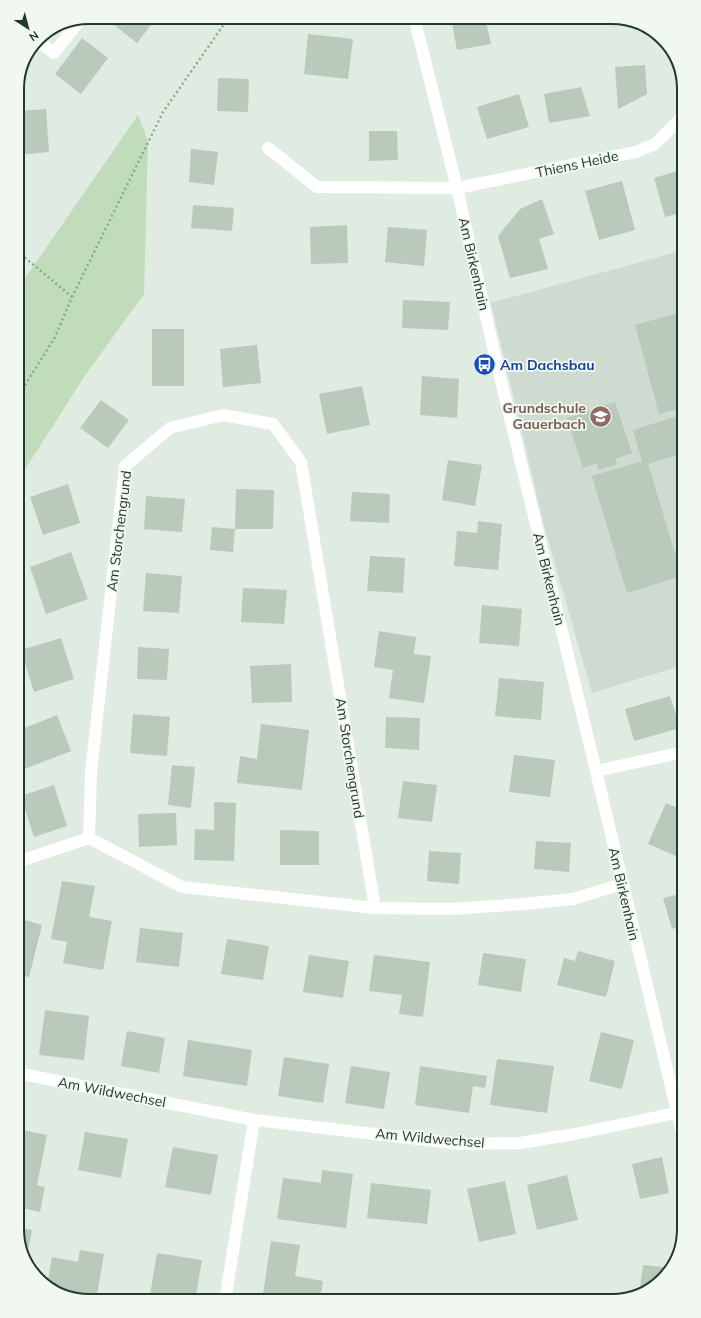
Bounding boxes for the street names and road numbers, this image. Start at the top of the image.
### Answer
street label: Thiens Heide [534,146,620,182]
street label: Am Birkenhain [455,216,493,312]
street label: Am Storchengrund [103,469,135,593]
street label: Am Birkenhain [529,531,569,627]
street label: Am Storchengrund [332,696,368,820]
street label: Am Birkenhain [605,846,643,942]
street label: Am Wildwechsel [57,1073,167,1111]
street label: Am Wildwechsel [375,1124,485,1152]

